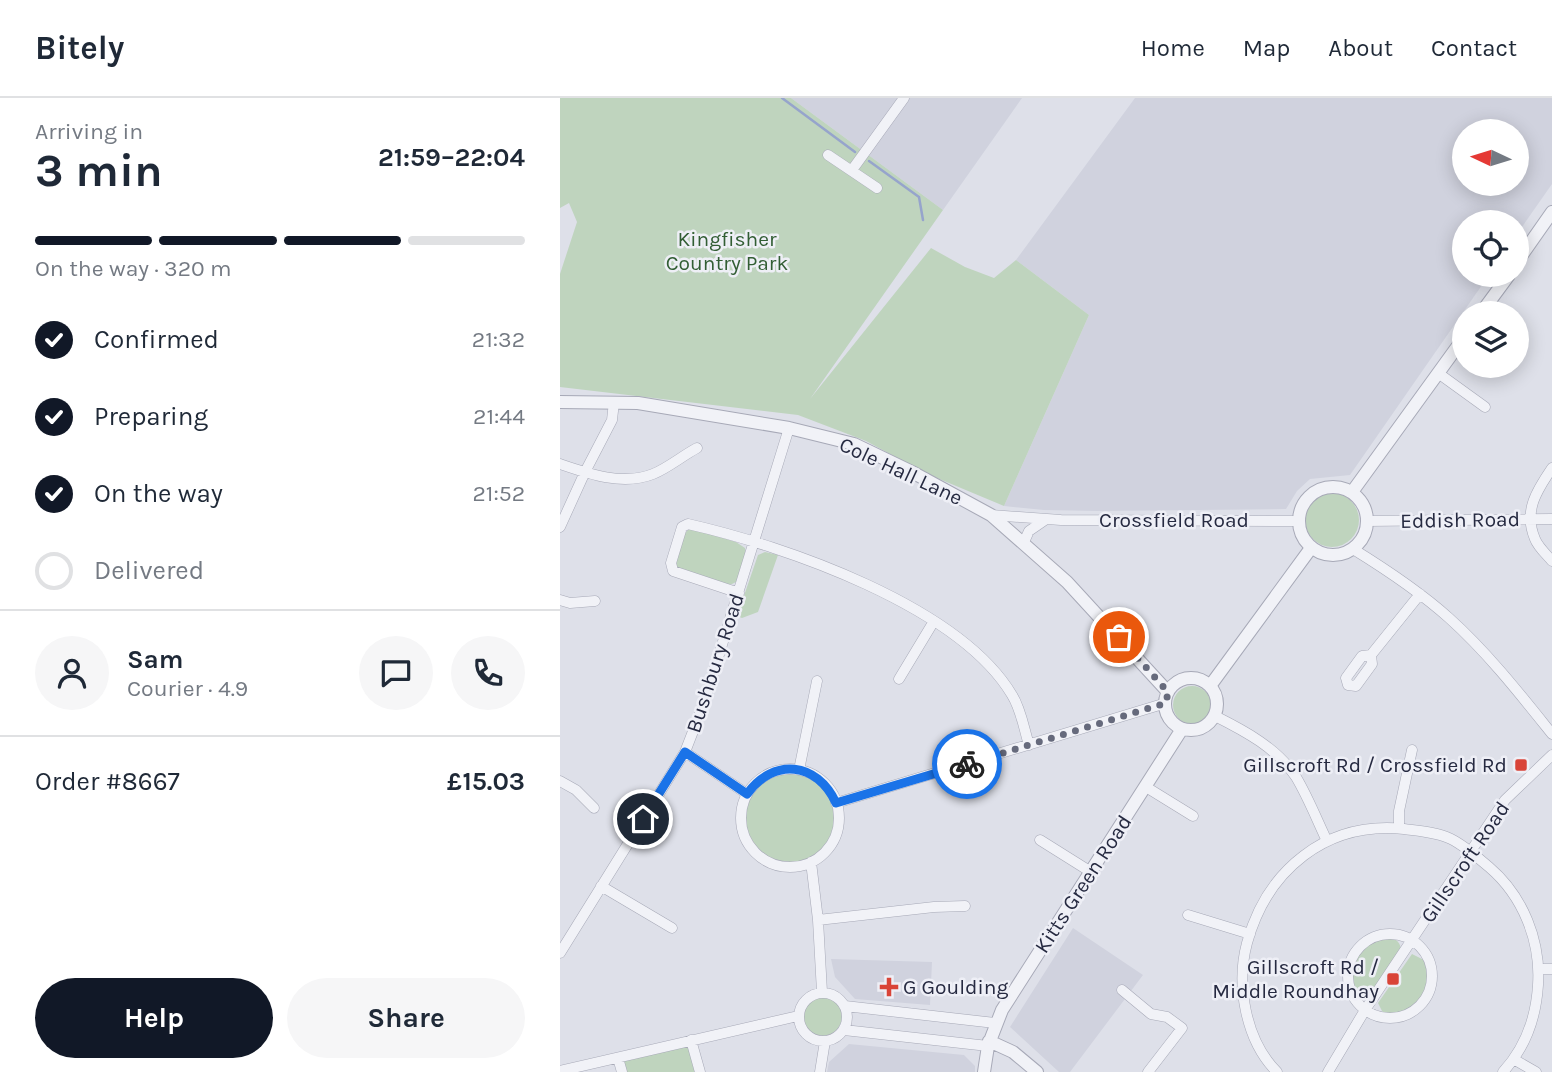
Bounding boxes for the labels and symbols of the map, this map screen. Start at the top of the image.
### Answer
north arrow [1452,119,1530,196]
park label: Kingfisher Country Park [666,227,788,275]
street label: Cole Hall Lane [836,432,966,510]
street label: Eddish Road [1400,507,1520,533]
street label: Crossfield Road [1099,508,1249,532]
street label: Bushbury Road [681,590,749,736]
pin [1089,607,1149,667]
courier [932,729,1002,799]
place label: Gillscroft Rd / Crossfield Rd [1243,753,1507,777]
marker: Gillscroft Rd / Crossfield Rd [1513,757,1529,773]
pin [613,789,673,849]
street label: Gillscroft Road [1416,797,1514,927]
street label: Kitts Green Road [1029,811,1137,957]
place label: Gillscroft Rd / Middle Roundhay [1212,955,1379,1003]
marker: Gillscroft Rd / Middle Roundhay [1385,971,1401,987]
place label: G Goulding [903,975,1008,999]
marker: G Goulding [881,979,897,995]

